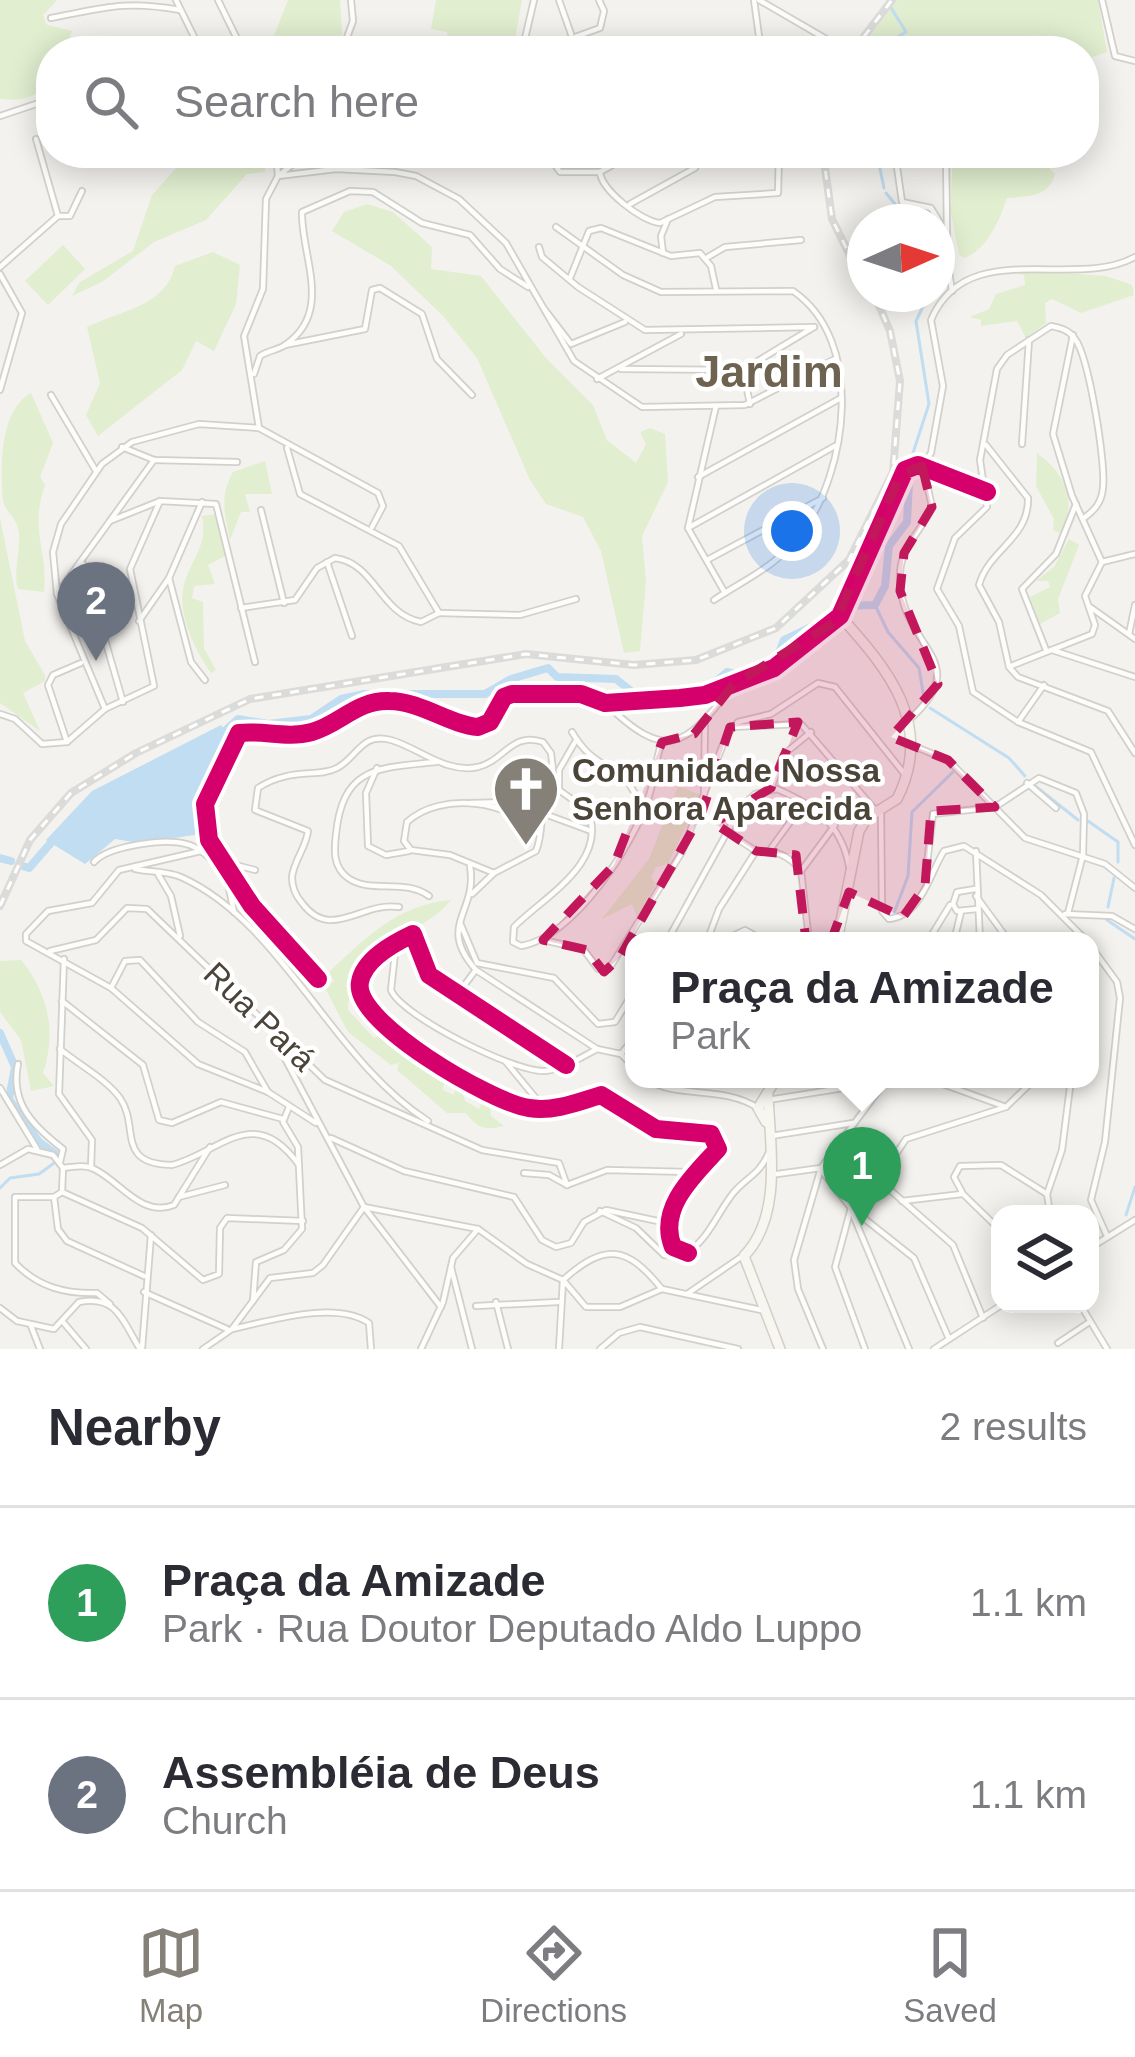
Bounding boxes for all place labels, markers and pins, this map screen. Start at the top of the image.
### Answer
pin: 2 [57,562,135,661]
place label: Comunidade Nossa Senhora Aparecida [572,752,881,827]
church icon: Comunidade Nossa Senhora Aparecida [491,754,561,848]
pin: 1 [823,1127,901,1226]

